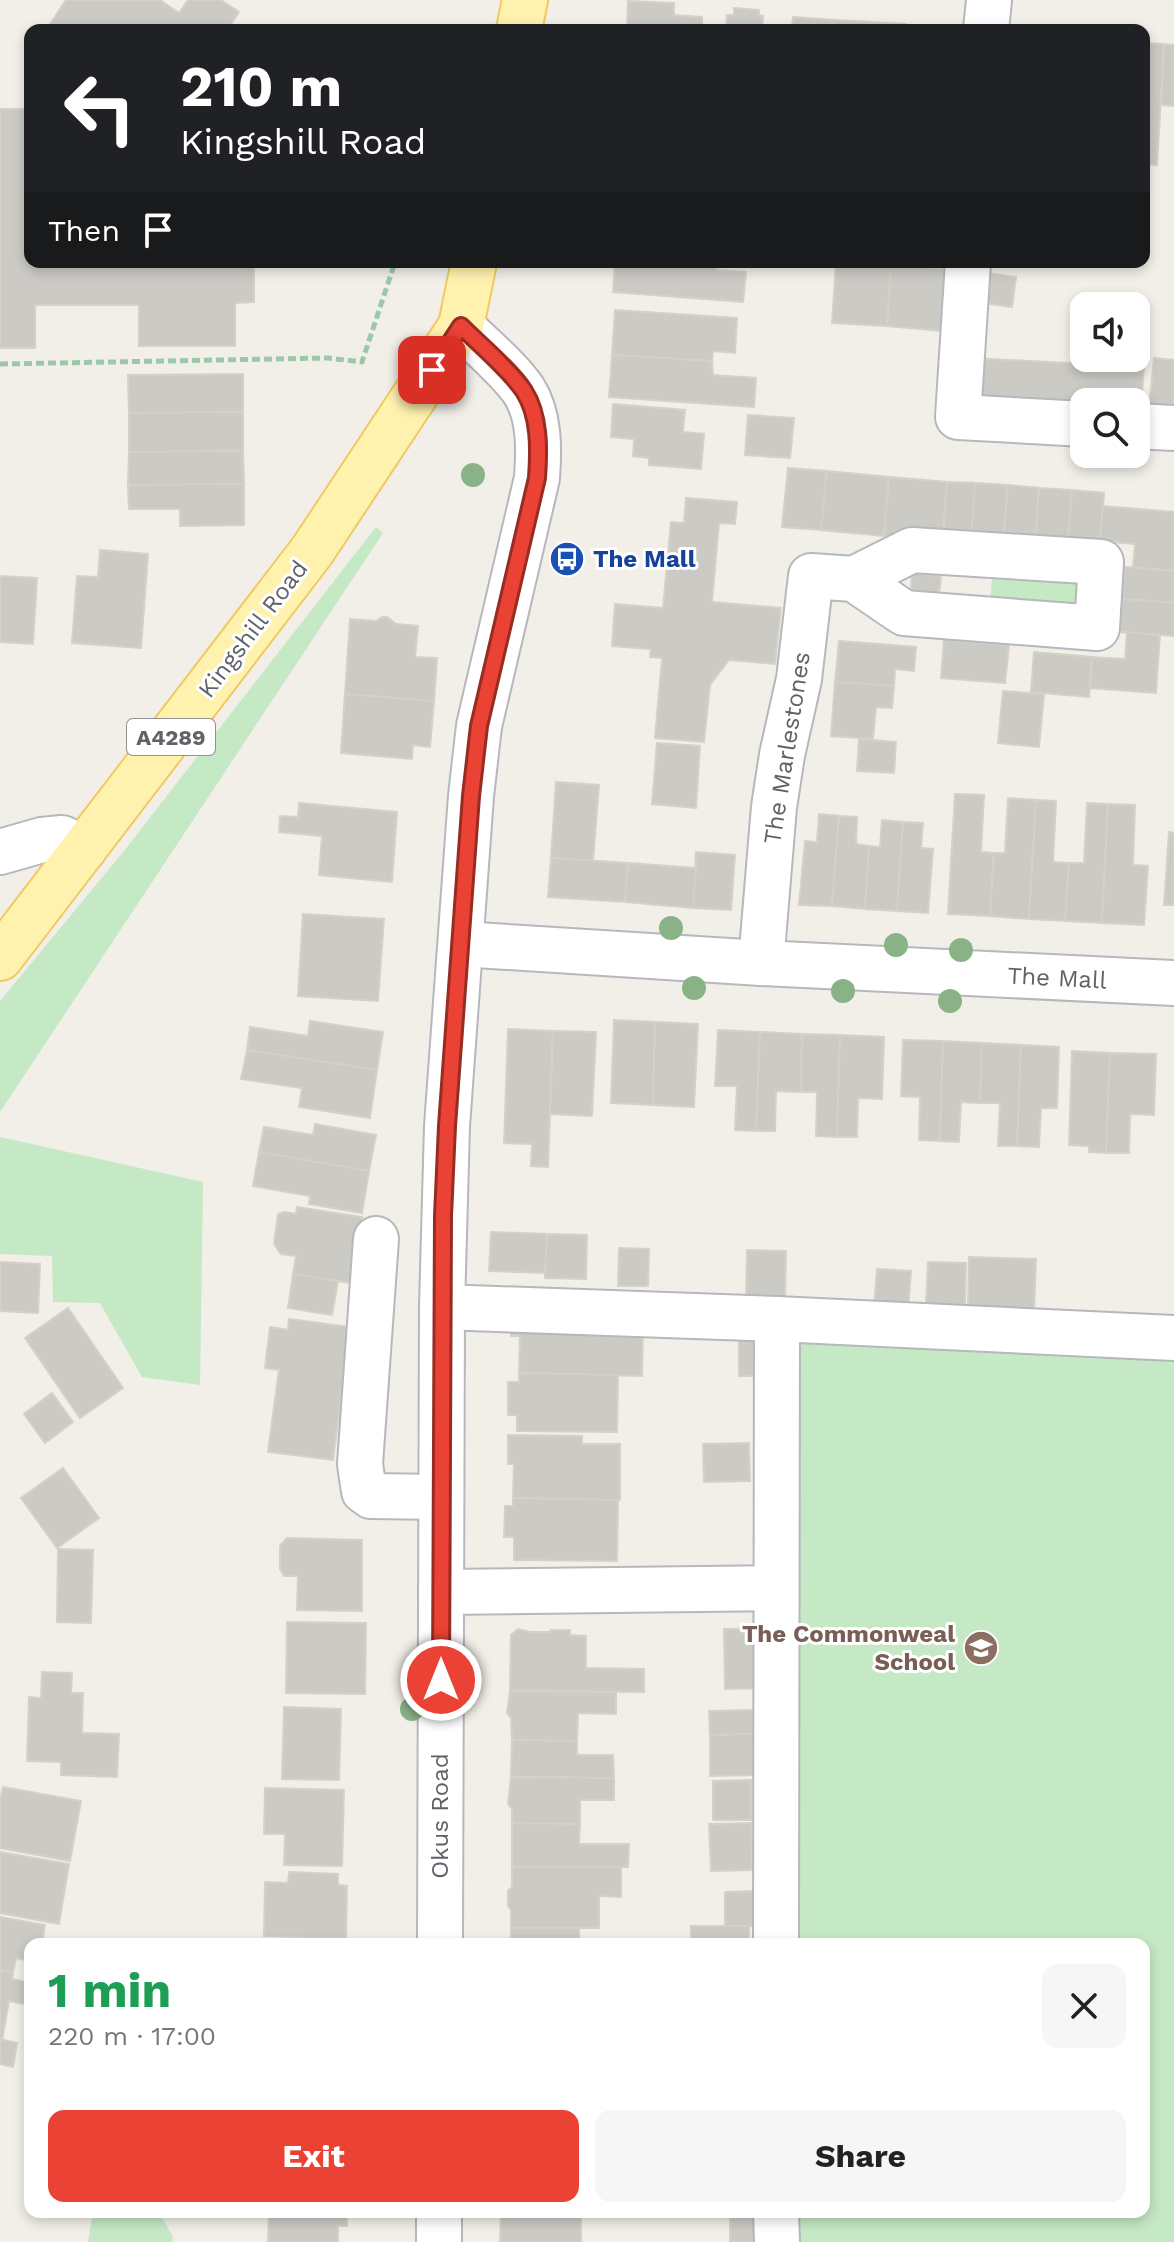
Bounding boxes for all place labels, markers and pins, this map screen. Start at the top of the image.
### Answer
pin [398,336,466,404]
bus stop icon: The Mall [548,540,586,578]
place label: The Mall [593,545,696,573]
place label: The Commonweal School [742,1620,955,1676]
school or university icon: The Commonweal School [962,1629,1000,1667]

